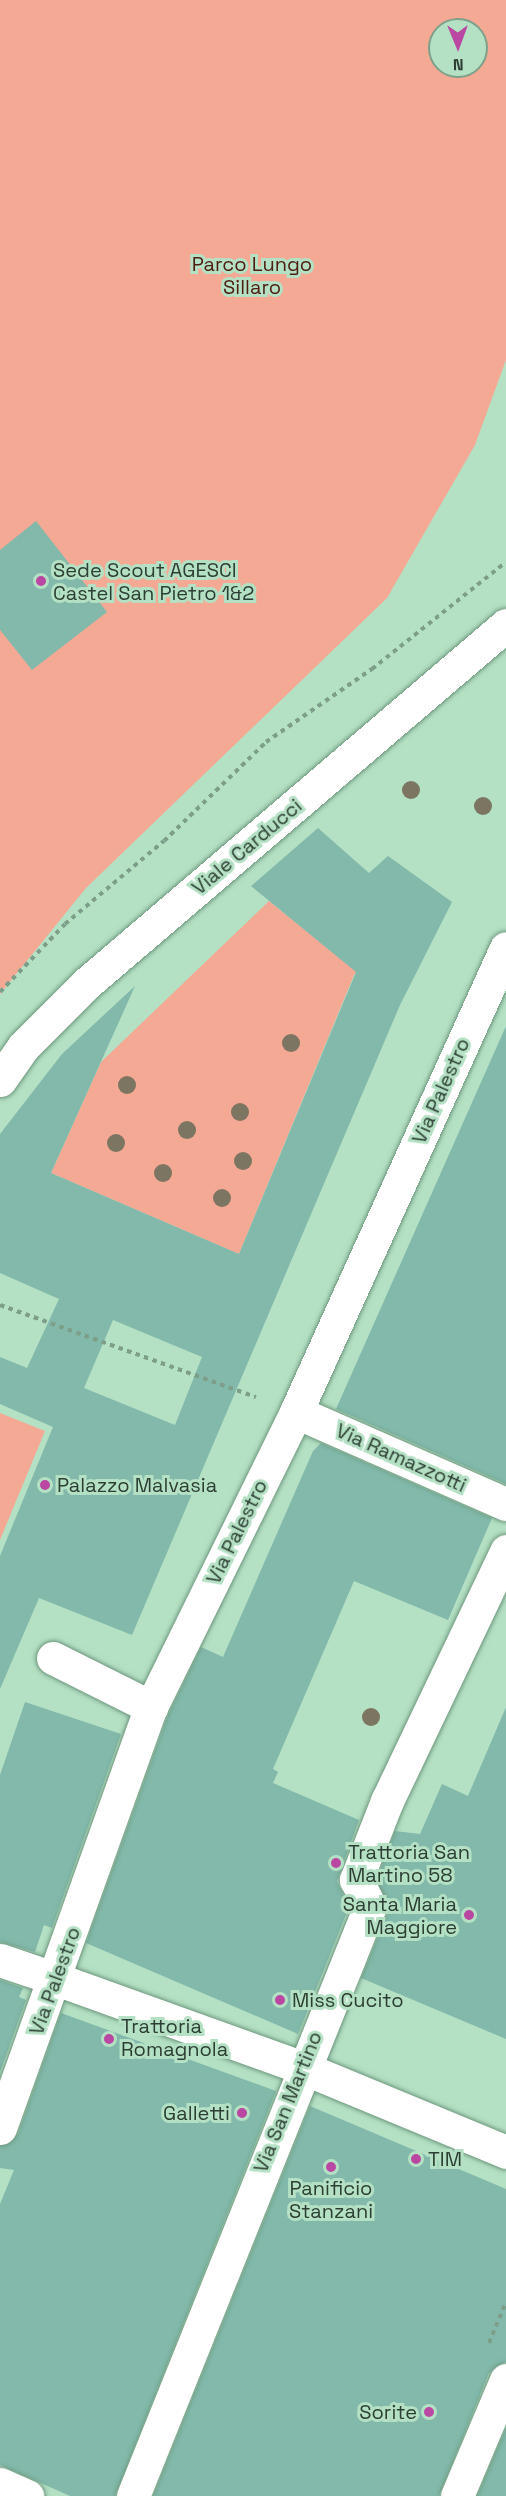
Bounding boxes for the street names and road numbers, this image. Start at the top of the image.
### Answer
street label: Viale Carducci [187,794,307,900]
street label: Via Palestro [407,1035,475,1147]
street label: Via Ramazzotti [332,1419,470,1497]
street label: Via Palestro [201,1476,273,1588]
street label: Via Palestro [24,1924,86,2038]
street label: Via San Martino [249,2028,327,2176]

